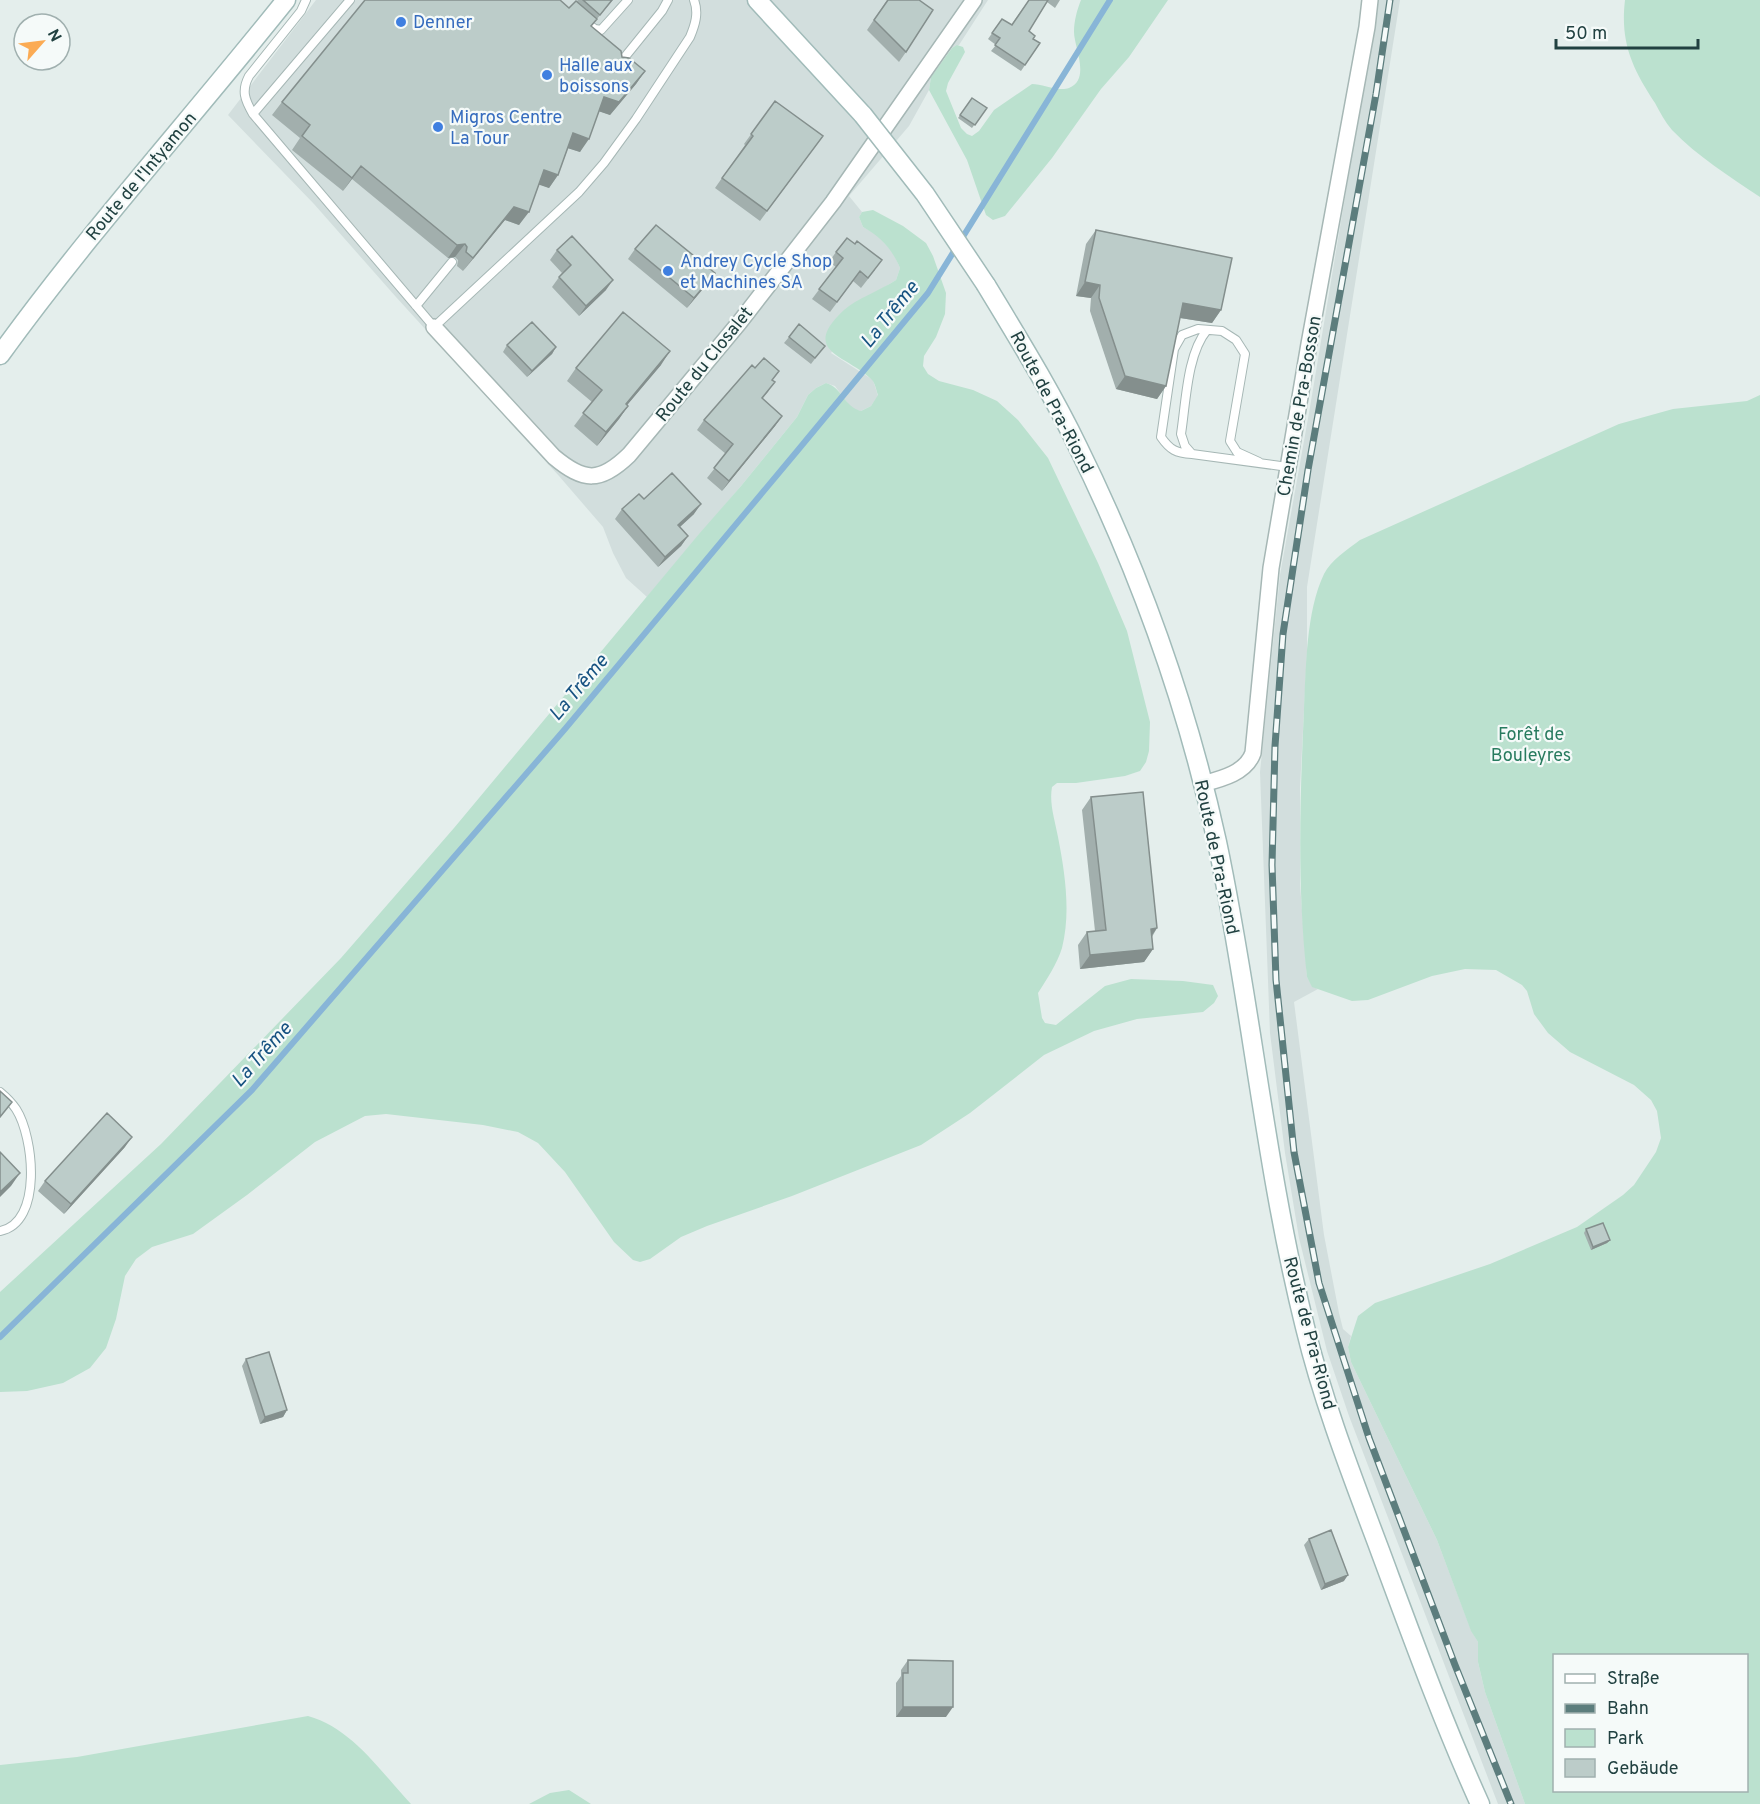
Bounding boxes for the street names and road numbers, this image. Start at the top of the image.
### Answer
street label: Route de l'Intyamon [82,108,203,246]
street label: Route du Closalet [652,303,759,427]
street label: Chemin de Pra-Bosson [1273,314,1328,498]
street label: Route de Pra-Riond [1003,328,1098,478]
street label: Route de Pra-Riond [1188,778,1243,937]
street label: Route de Pra-Riond [1277,1254,1340,1413]

